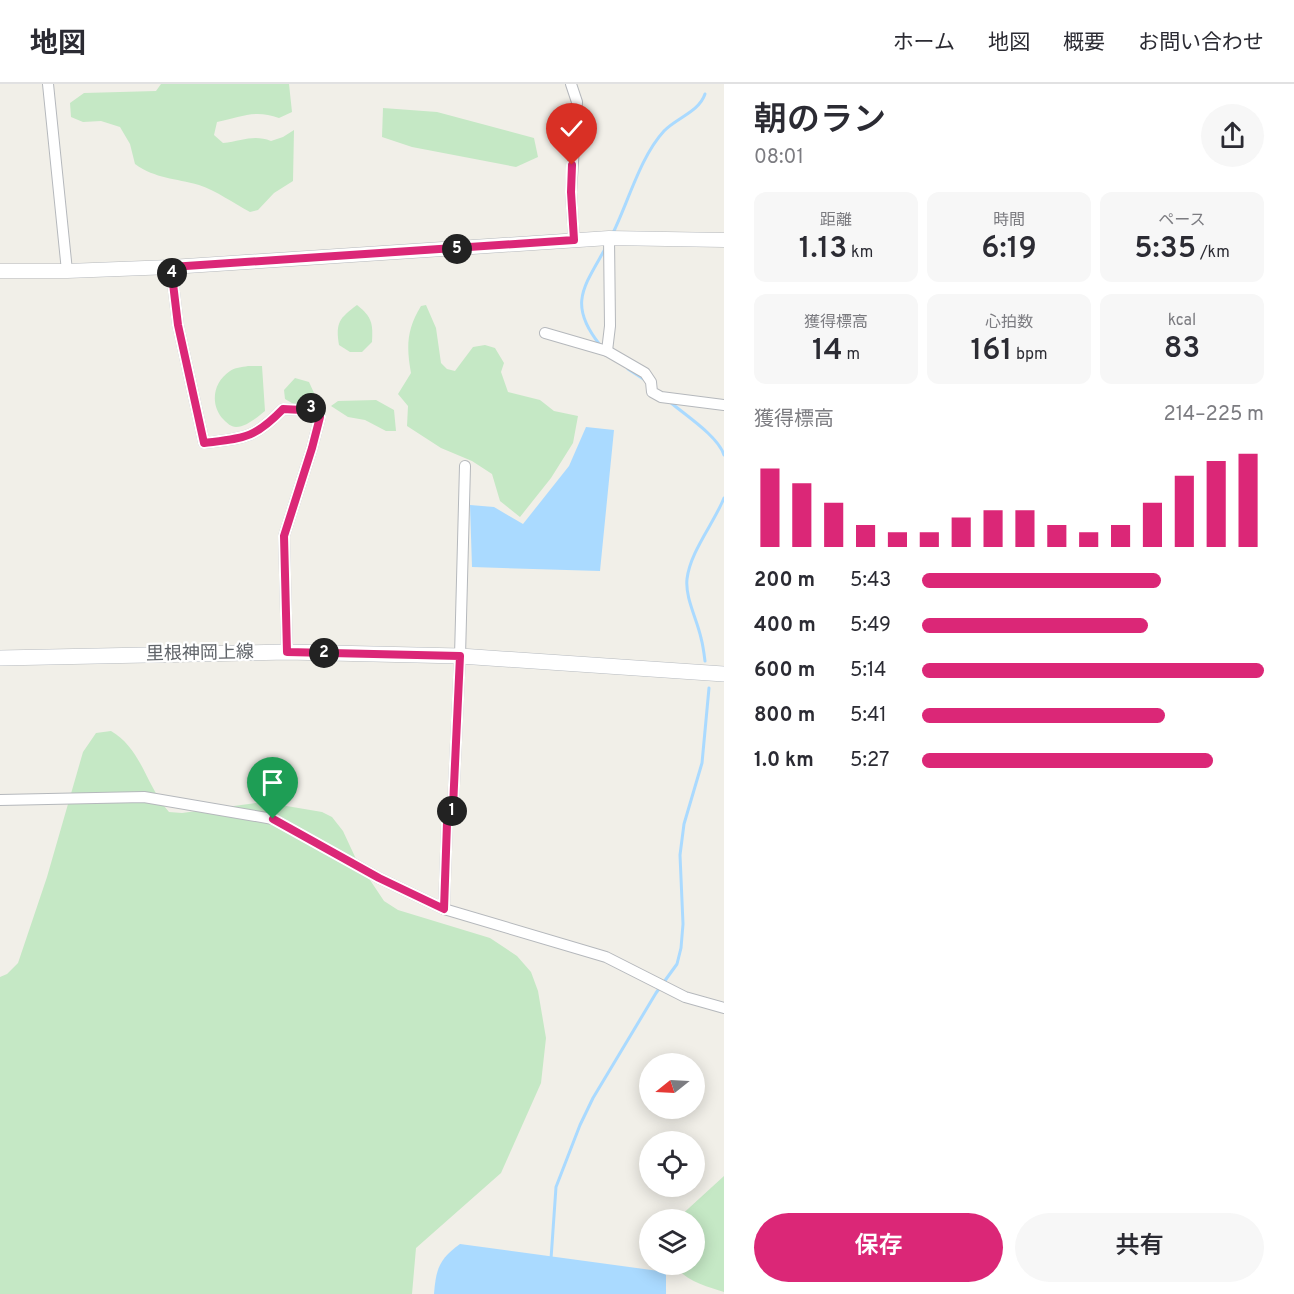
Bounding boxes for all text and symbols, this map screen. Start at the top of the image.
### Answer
text: 地図 [30,27,86,63]
text: ホーム [893,30,955,57]
text: 地図 [988,30,1030,57]
text: 概要 [1063,30,1105,57]
text: お問い合わせ [1138,30,1264,57]
text: 朝のラン [754,101,886,143]
pin [546,103,597,165]
button: share [1201,104,1264,167]
icon: check [555,112,588,145]
text: 08:01 [754,145,804,171]
text: 距離 [820,211,852,231]
text: 時間 [993,211,1025,231]
text: ペース [1158,211,1206,231]
text: 1.13 [799,231,847,268]
text: 6:19 [981,231,1037,268]
text: 5:35 [1134,231,1196,268]
pin: 5 [442,234,472,264]
text: 5 [452,239,462,259]
text: km [847,243,873,263]
text: /km [1196,243,1230,263]
pin: 4 [157,258,187,288]
text: 4 [167,263,177,283]
text: kcal [1168,311,1196,331]
text: 獲得標高 [804,313,868,333]
text: 心拍数 [985,313,1033,333]
text: 83 [1164,331,1200,368]
text: 14 [812,333,843,370]
text: 161 [971,333,1012,370]
text: m [843,345,860,365]
text: bpm [1012,345,1047,365]
pin: 3 [296,393,326,423]
text: 3 [306,398,316,418]
text: 214–225 m [1164,402,1264,428]
text: 獲得標高 [754,407,834,433]
text: 200 m [754,568,815,594]
text: 5:43 [850,568,891,594]
text: 400 m [754,613,816,639]
text: 5:49 [850,613,891,639]
pin: 2 [309,638,339,668]
street label: 里根神岡上線 [146,642,254,666]
text: 2 [319,643,329,663]
text: 600 m [754,658,815,684]
text: 5:14 [850,658,886,684]
text: 800 m [754,703,815,729]
text: 5:41 [850,703,887,729]
text: 1.0 km [754,748,814,774]
text: 5:27 [850,748,889,774]
pin [247,757,298,819]
icon: arrive [256,766,289,799]
pin: 1 [437,796,467,826]
text: 1 [449,801,455,821]
north arrow [639,1053,705,1119]
map controls [639,1053,705,1275]
button: locate [639,1131,705,1197]
button: layers [639,1209,705,1275]
button: 保存 [754,1213,1003,1282]
button: 共有 [1015,1213,1264,1282]

